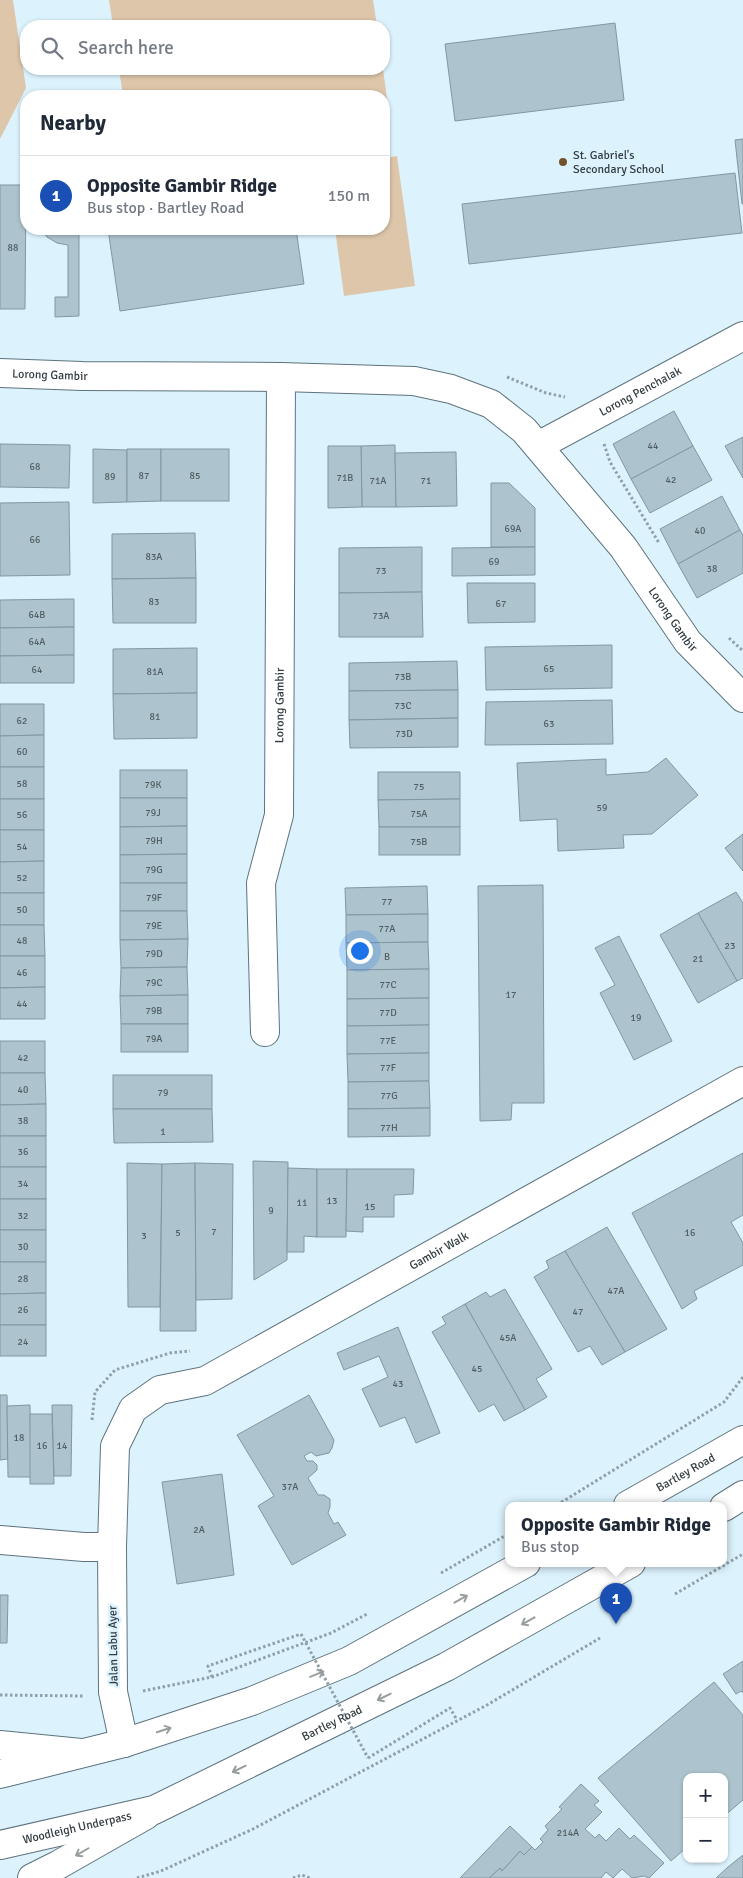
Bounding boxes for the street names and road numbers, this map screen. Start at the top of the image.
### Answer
street label: Lorong Penchalak [597,363,684,420]
street label: Lorong Gambir [12,366,88,384]
street label: Lorong Gambir [645,584,701,656]
street label: Lorong Gambir [272,667,288,743]
street label: Gambir Walk [407,1229,471,1274]
street label: Bartley Road [654,1450,718,1496]
street label: Jalan Labu Ayer [105,1605,122,1687]
street label: Bartley Road [299,1702,365,1744]
street label: Woodleigh Underpass [21,1808,133,1848]

